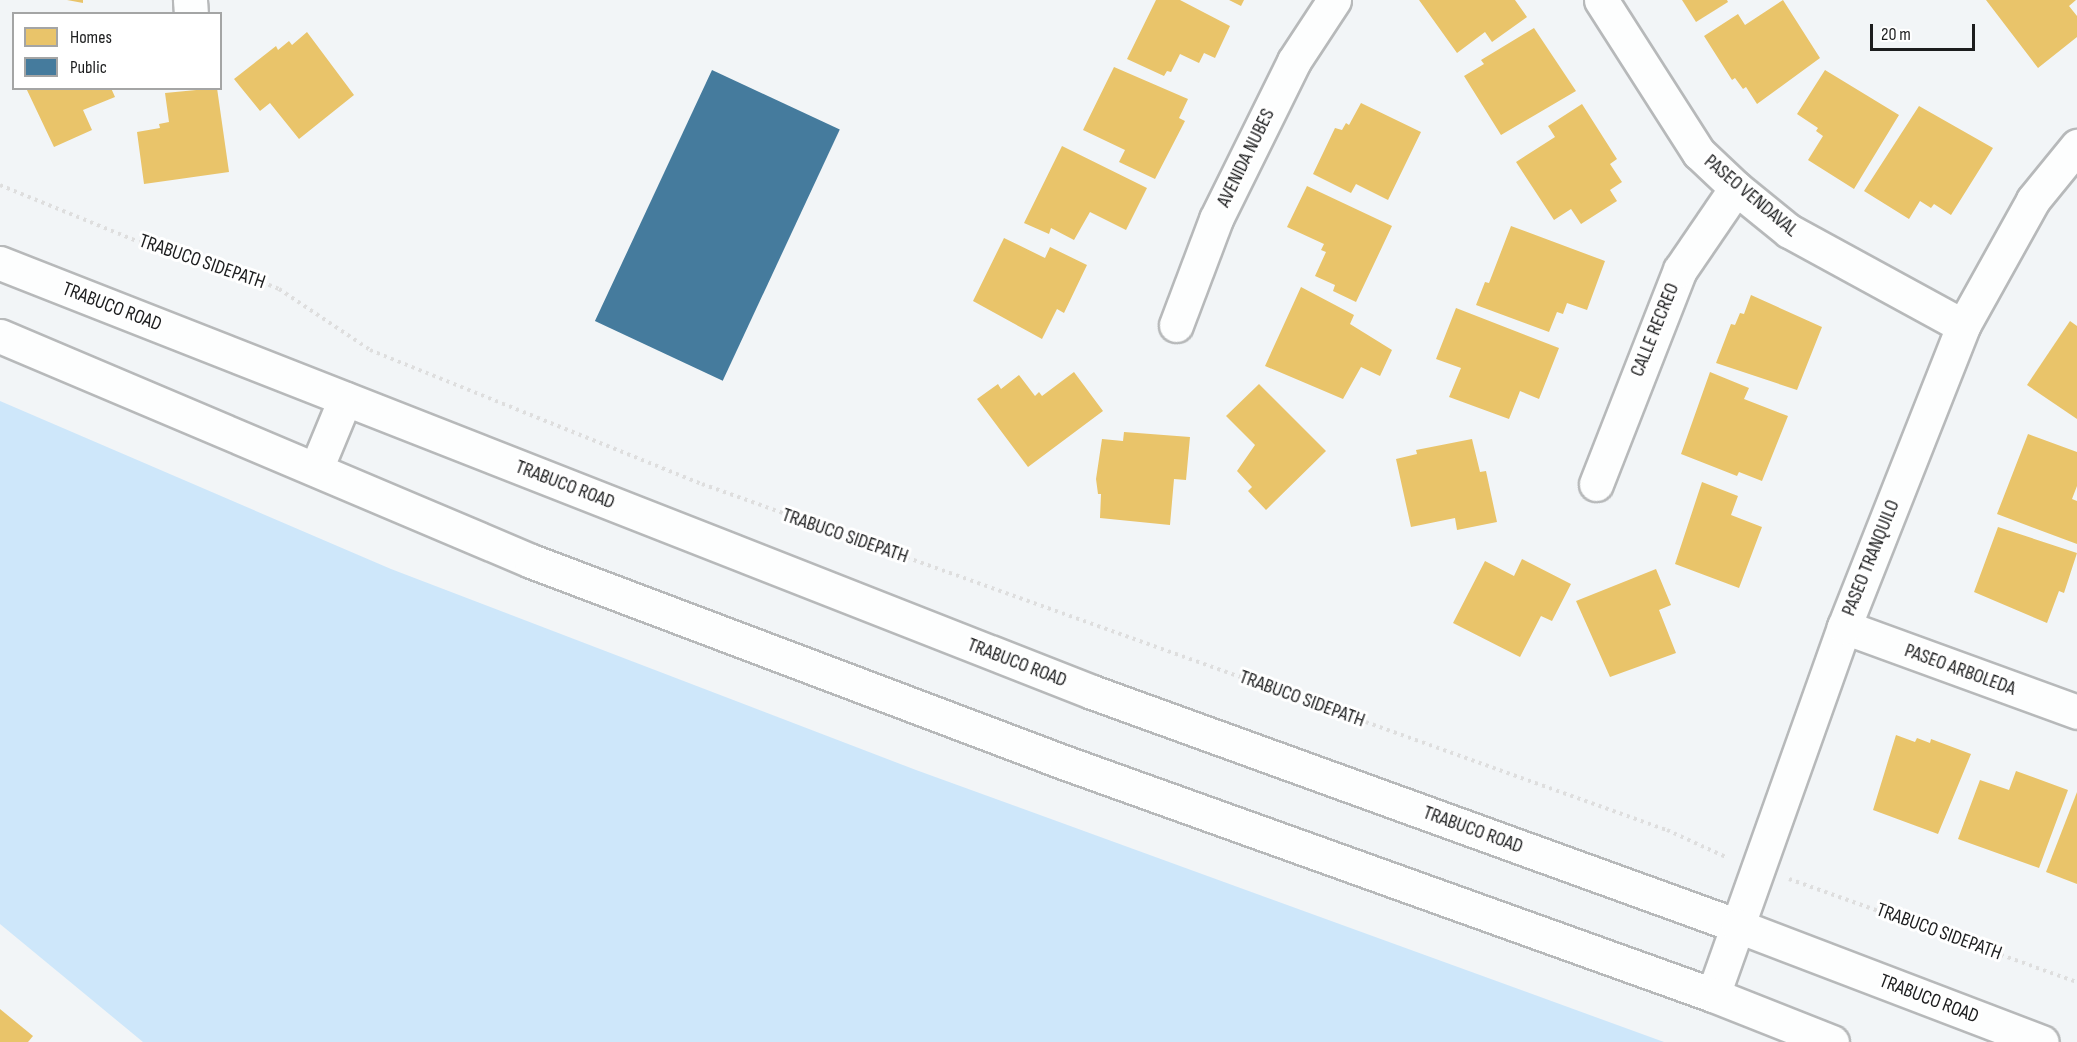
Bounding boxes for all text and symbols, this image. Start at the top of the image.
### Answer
legend [12,12,222,90]
scale bar [1873,12,1978,50]
text: 20 m [1881,24,1911,45]
text: Homes [70,27,112,48]
text: Public [70,57,107,78]
street label: AVENIDA NUBES [1212,105,1280,211]
street label: PASEO VENDAVAL [1699,150,1803,242]
street label: TRABUCO SIDEPATH [136,229,268,295]
street label: TRABUCO ROAD [59,277,165,337]
street label: CALLE RECREO [1625,280,1685,380]
street label: TRABUCO ROAD [512,455,618,515]
street label: PASEO TRANQUILO [1837,497,1905,619]
street label: TRABUCO SIDEPATH [779,503,911,569]
street label: TRABUCO ROAD [964,633,1070,693]
street label: PASEO ARBOLEDA [1901,639,2019,701]
street label: TRABUCO SIDEPATH [1236,665,1368,733]
street label: TRABUCO ROAD [1420,801,1526,859]
street label: TRABUCO SIDEPATH [1873,898,2005,966]
street label: TRABUCO ROAD [1876,969,1982,1029]

